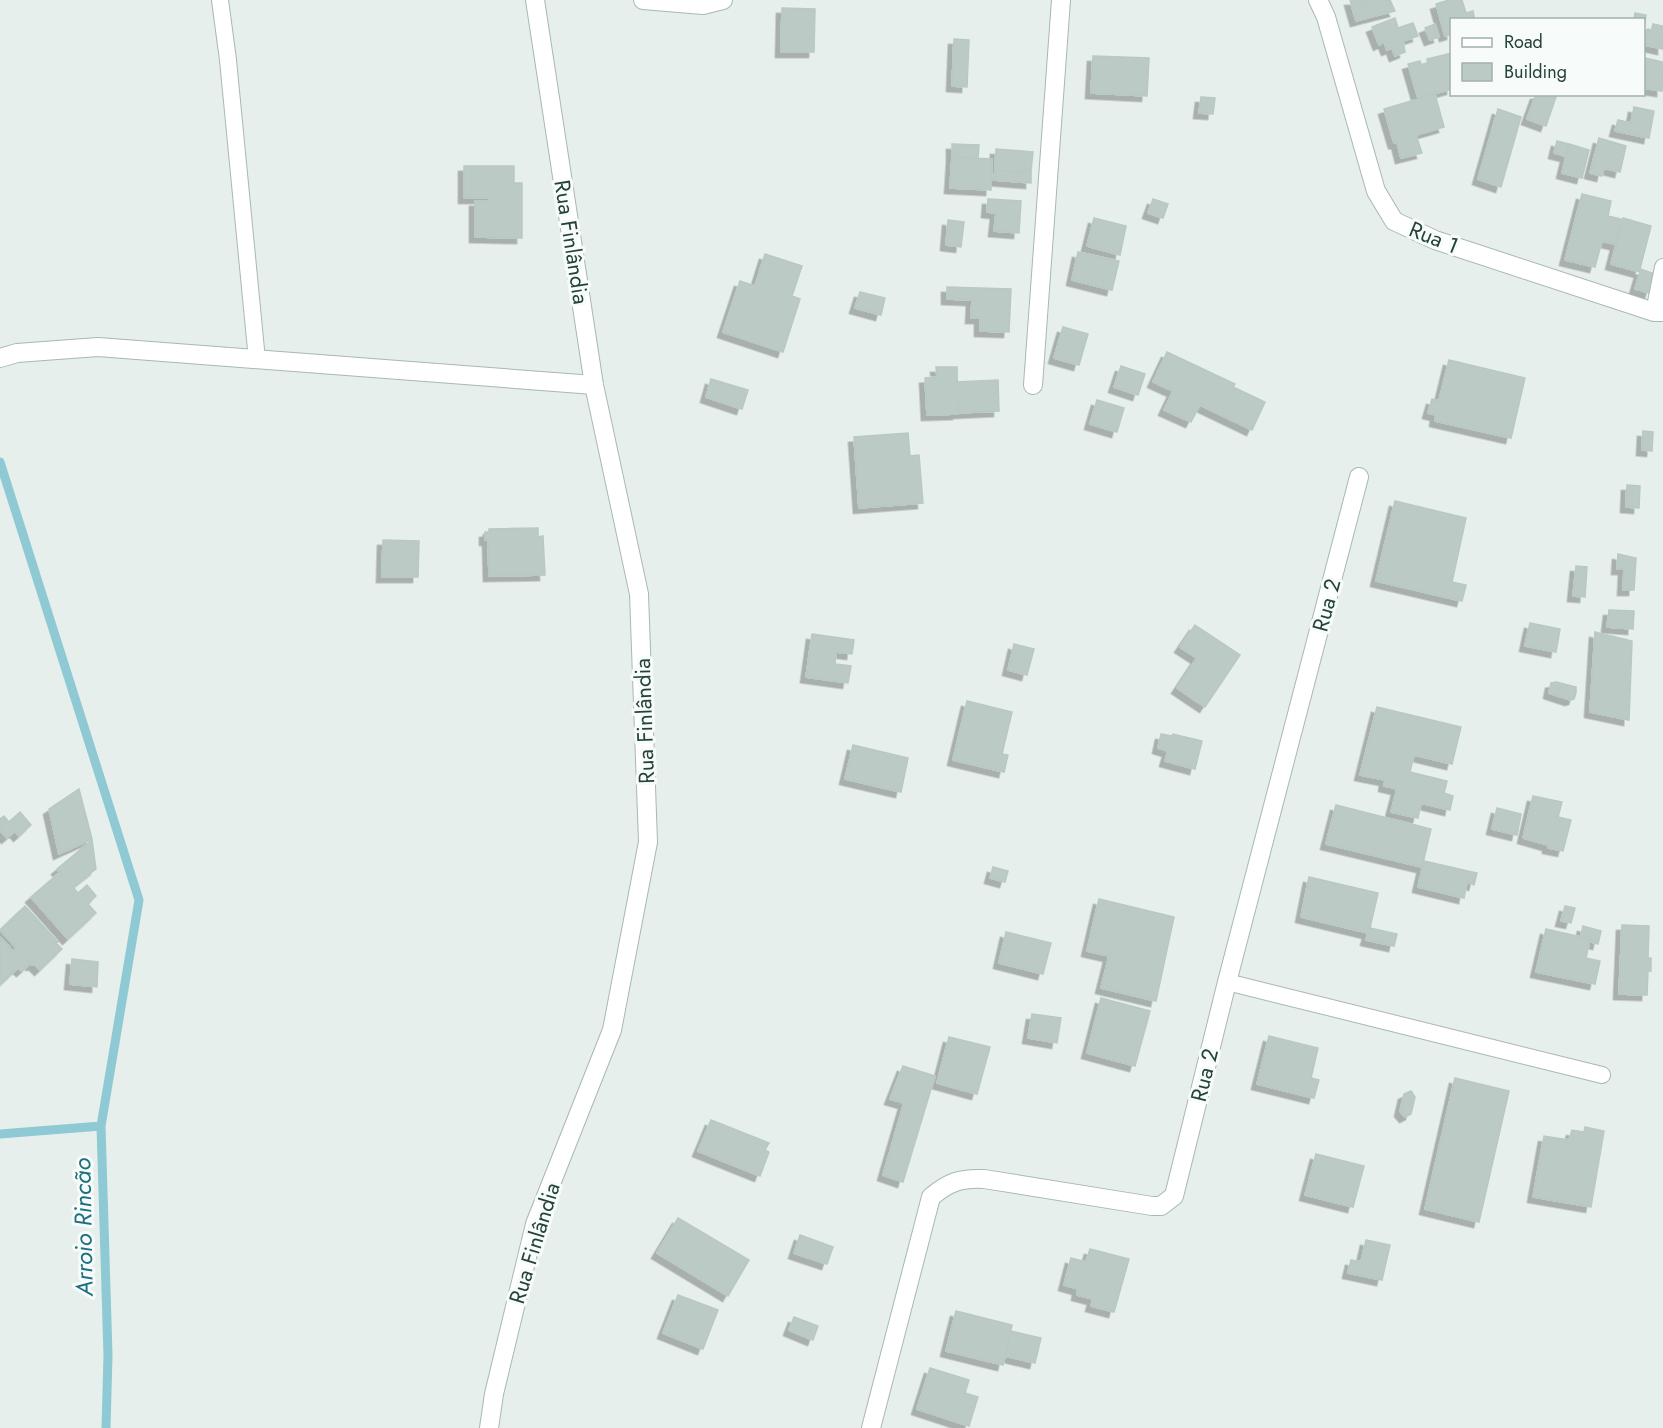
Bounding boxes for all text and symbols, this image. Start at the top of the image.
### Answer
legend [1450,18,1645,96]
text: Road [1504,29,1543,55]
text: Building [1504,59,1567,85]
street label: Rua Finlândia [546,178,598,306]
street label: Rua 1 [1404,213,1464,261]
street label: Rua 2 [1304,575,1348,635]
street label: Rua Finlândia [626,658,662,784]
street label: Rua 2 [1182,1045,1226,1105]
water label: Arroio Rincão [64,1157,102,1297]
street label: Rua Finlândia [500,1178,568,1308]

